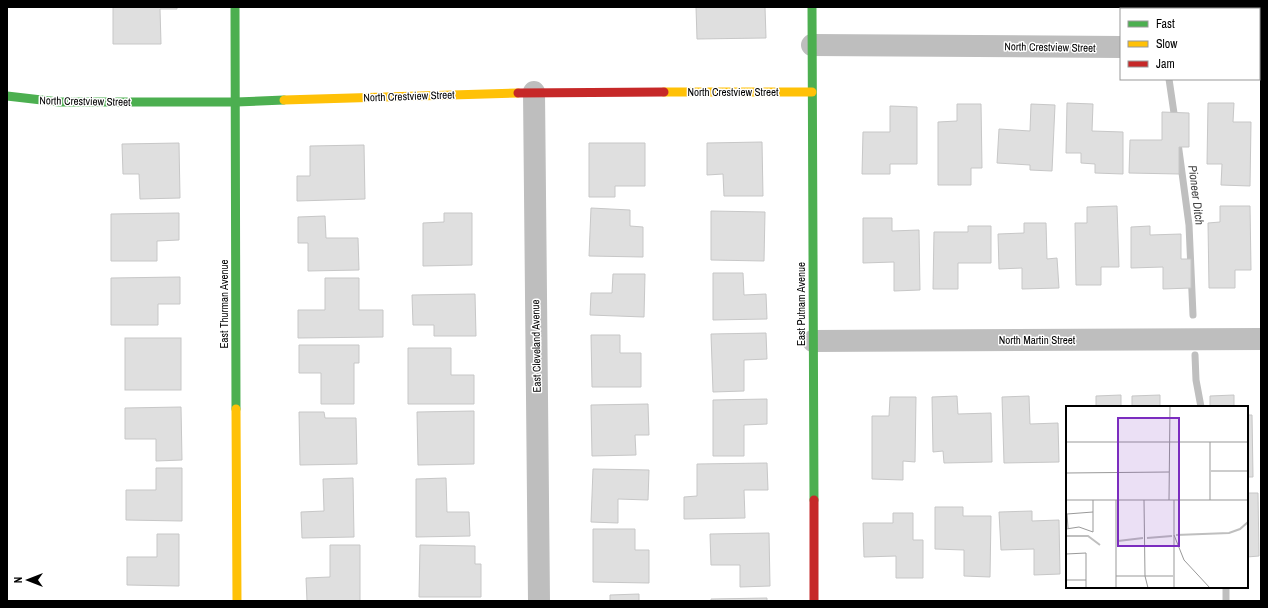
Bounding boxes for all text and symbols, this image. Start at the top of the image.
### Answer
legend [1120,8,1260,80]
text: Fast [1156,16,1175,32]
text: Slow [1156,36,1178,52]
street label: North Crestview Street [1004,39,1096,55]
text: Jam [1156,56,1175,72]
street label: North Crestview Street [687,85,779,99]
street label: North Crestview Street [363,87,455,105]
street label: North Crestview Street [39,93,131,109]
water label: Pioneer Ditch [1184,164,1208,226]
street label: East Thurman Avenue [217,260,231,348]
street label: East Putnam Avenue [794,262,808,346]
street label: East Cleveland Avenue [528,299,544,393]
street label: North Martin Street [999,333,1076,347]
inset map [1066,406,1248,588]
north arrow [8,560,48,600]
text: N [11,577,25,583]

